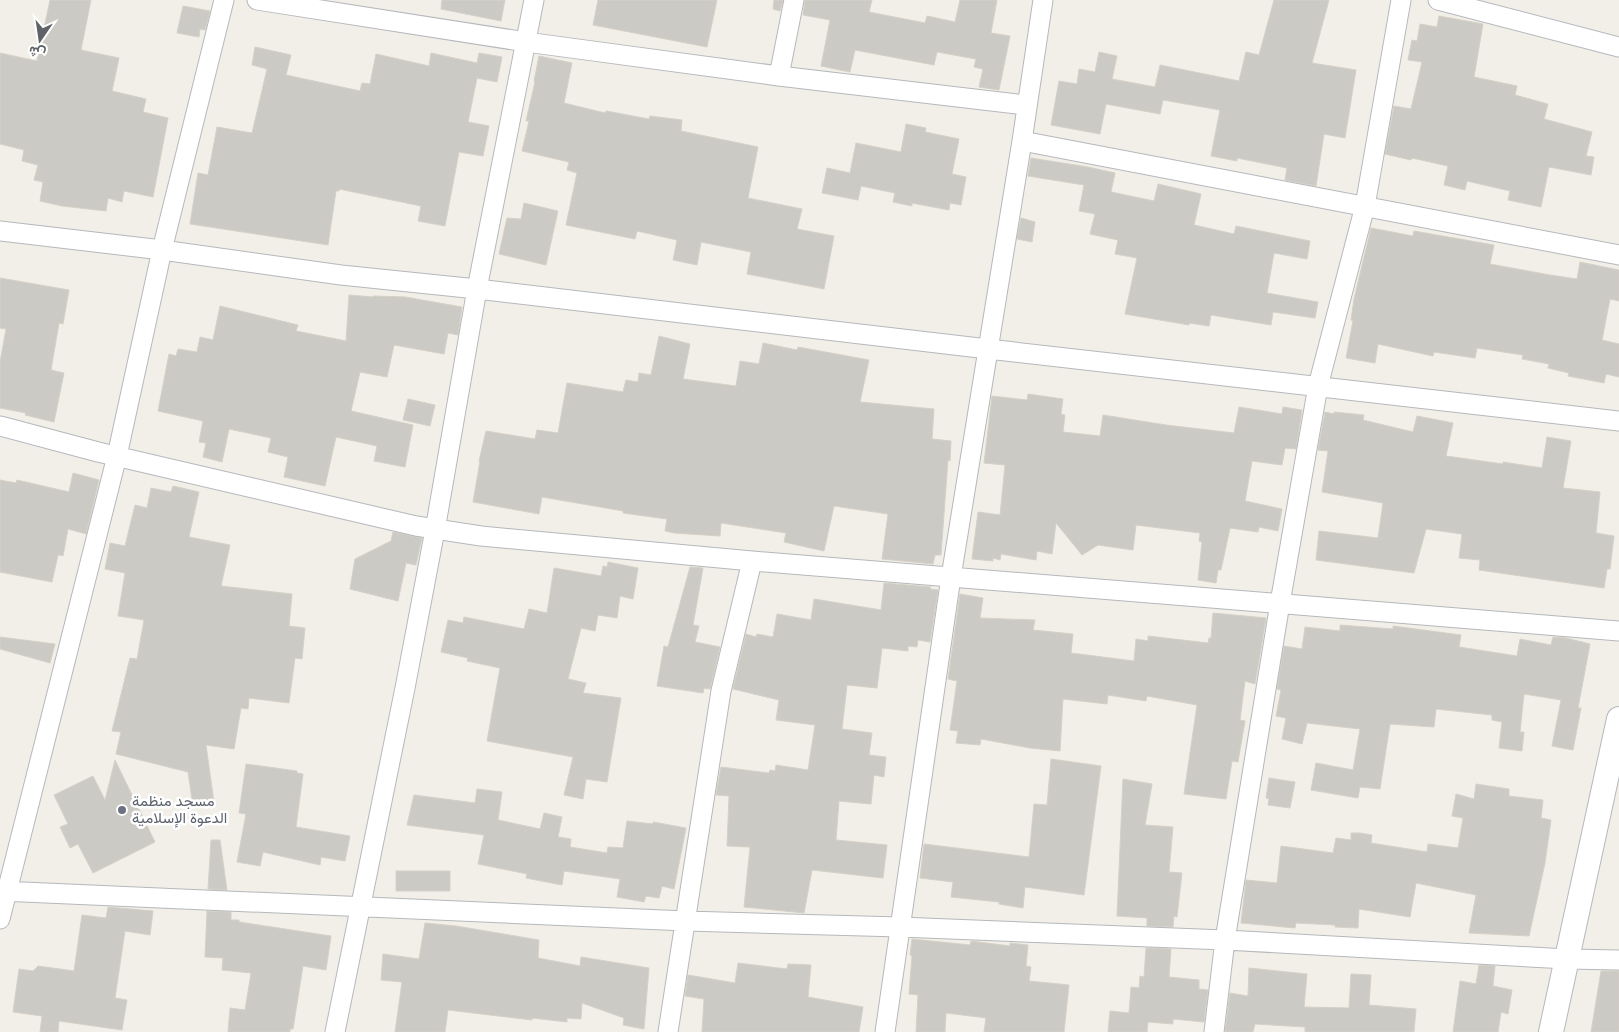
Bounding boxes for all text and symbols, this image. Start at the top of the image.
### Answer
north arrow [15,15,65,65]
text: ش [27,42,47,62]
place label: مسجد منظمة الدعوة الإسلامية [132,792,227,828]
marker: مسجد منظمة الدعوة الإسلامية [116,804,128,816]

